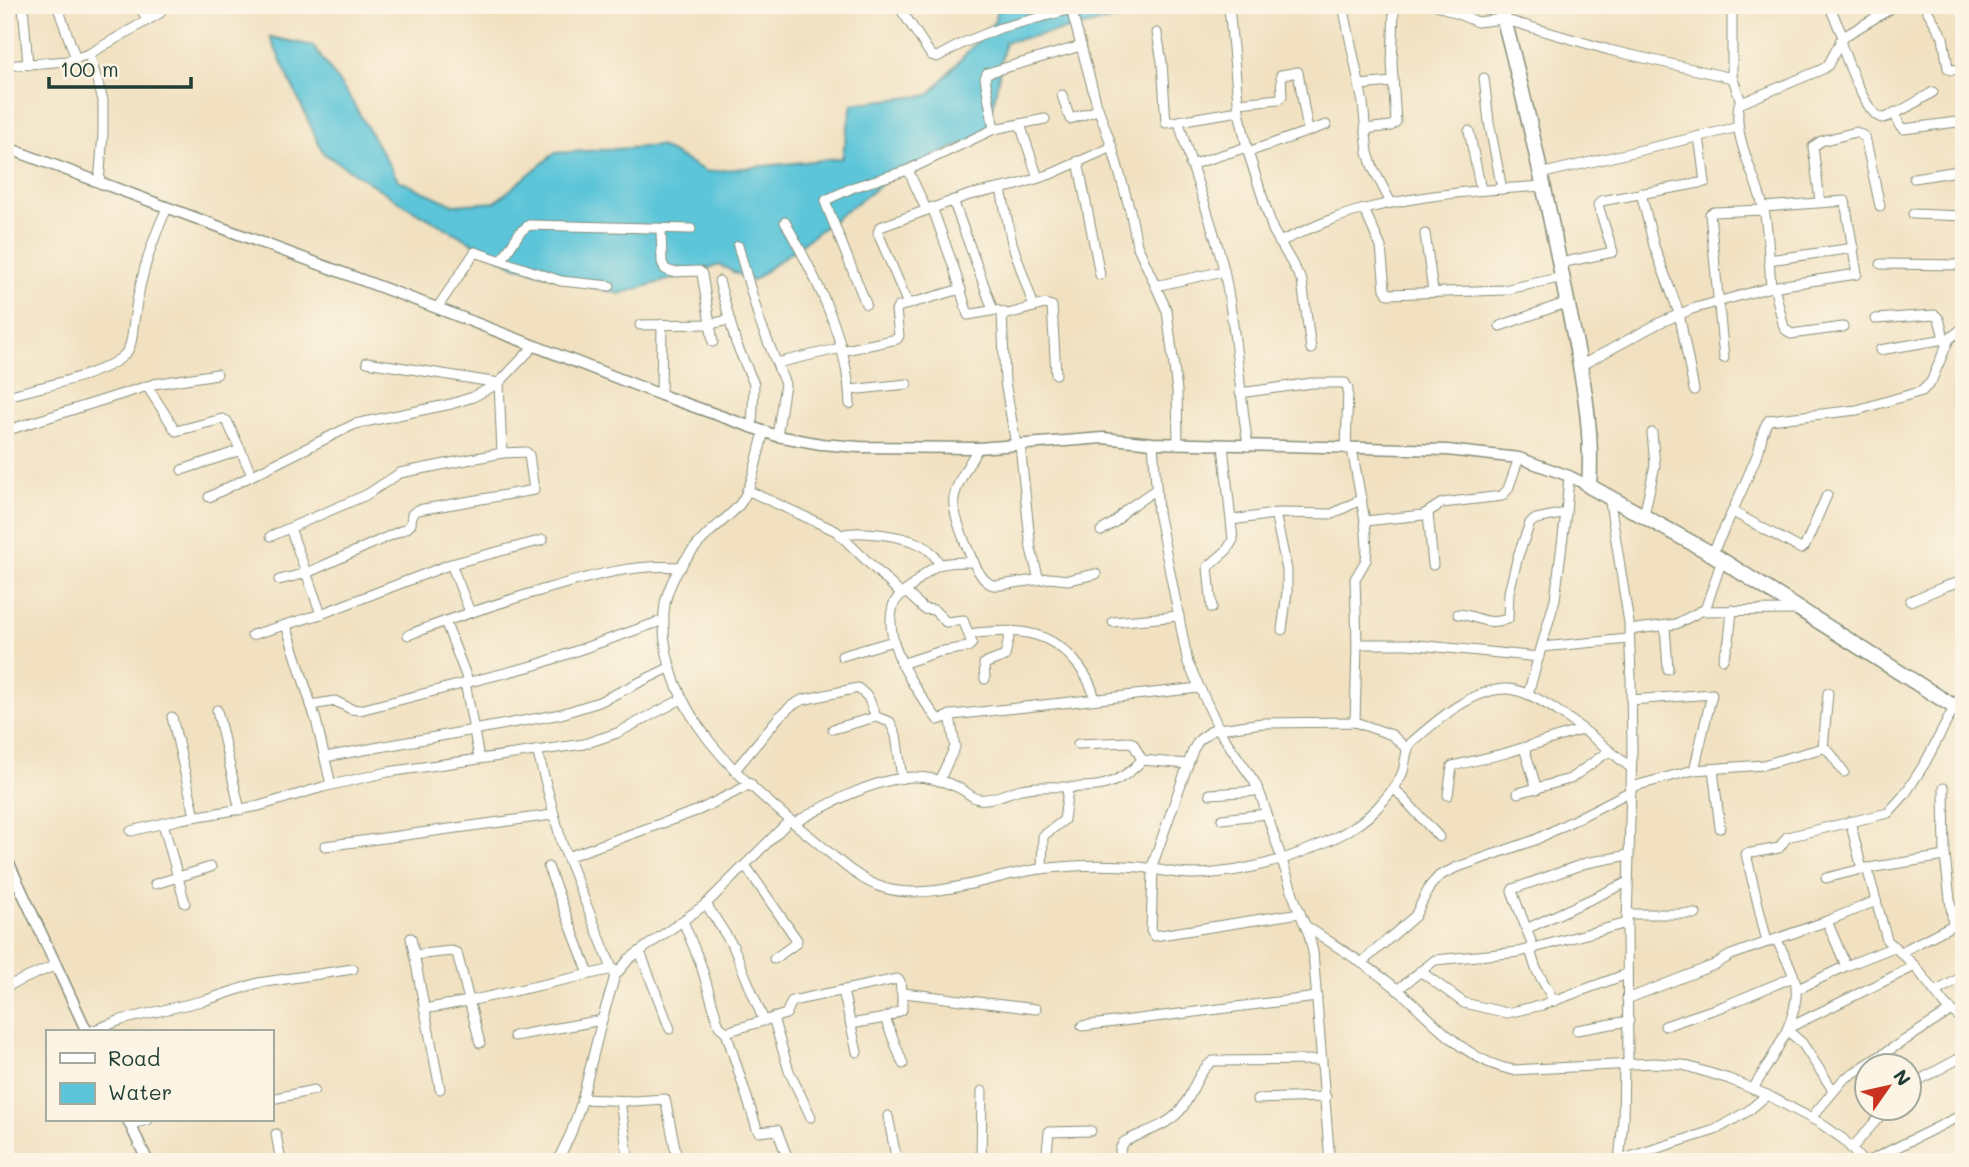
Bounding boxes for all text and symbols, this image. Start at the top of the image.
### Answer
scale bar [49,46,191,90]
text: 100 m [60,55,119,82]
legend [46,1030,273,1122]
text: Road [108,1044,160,1071]
north arrow [1854,1052,1924,1122]
text: N [1888,1064,1917,1090]
text: Water [108,1078,172,1105]

